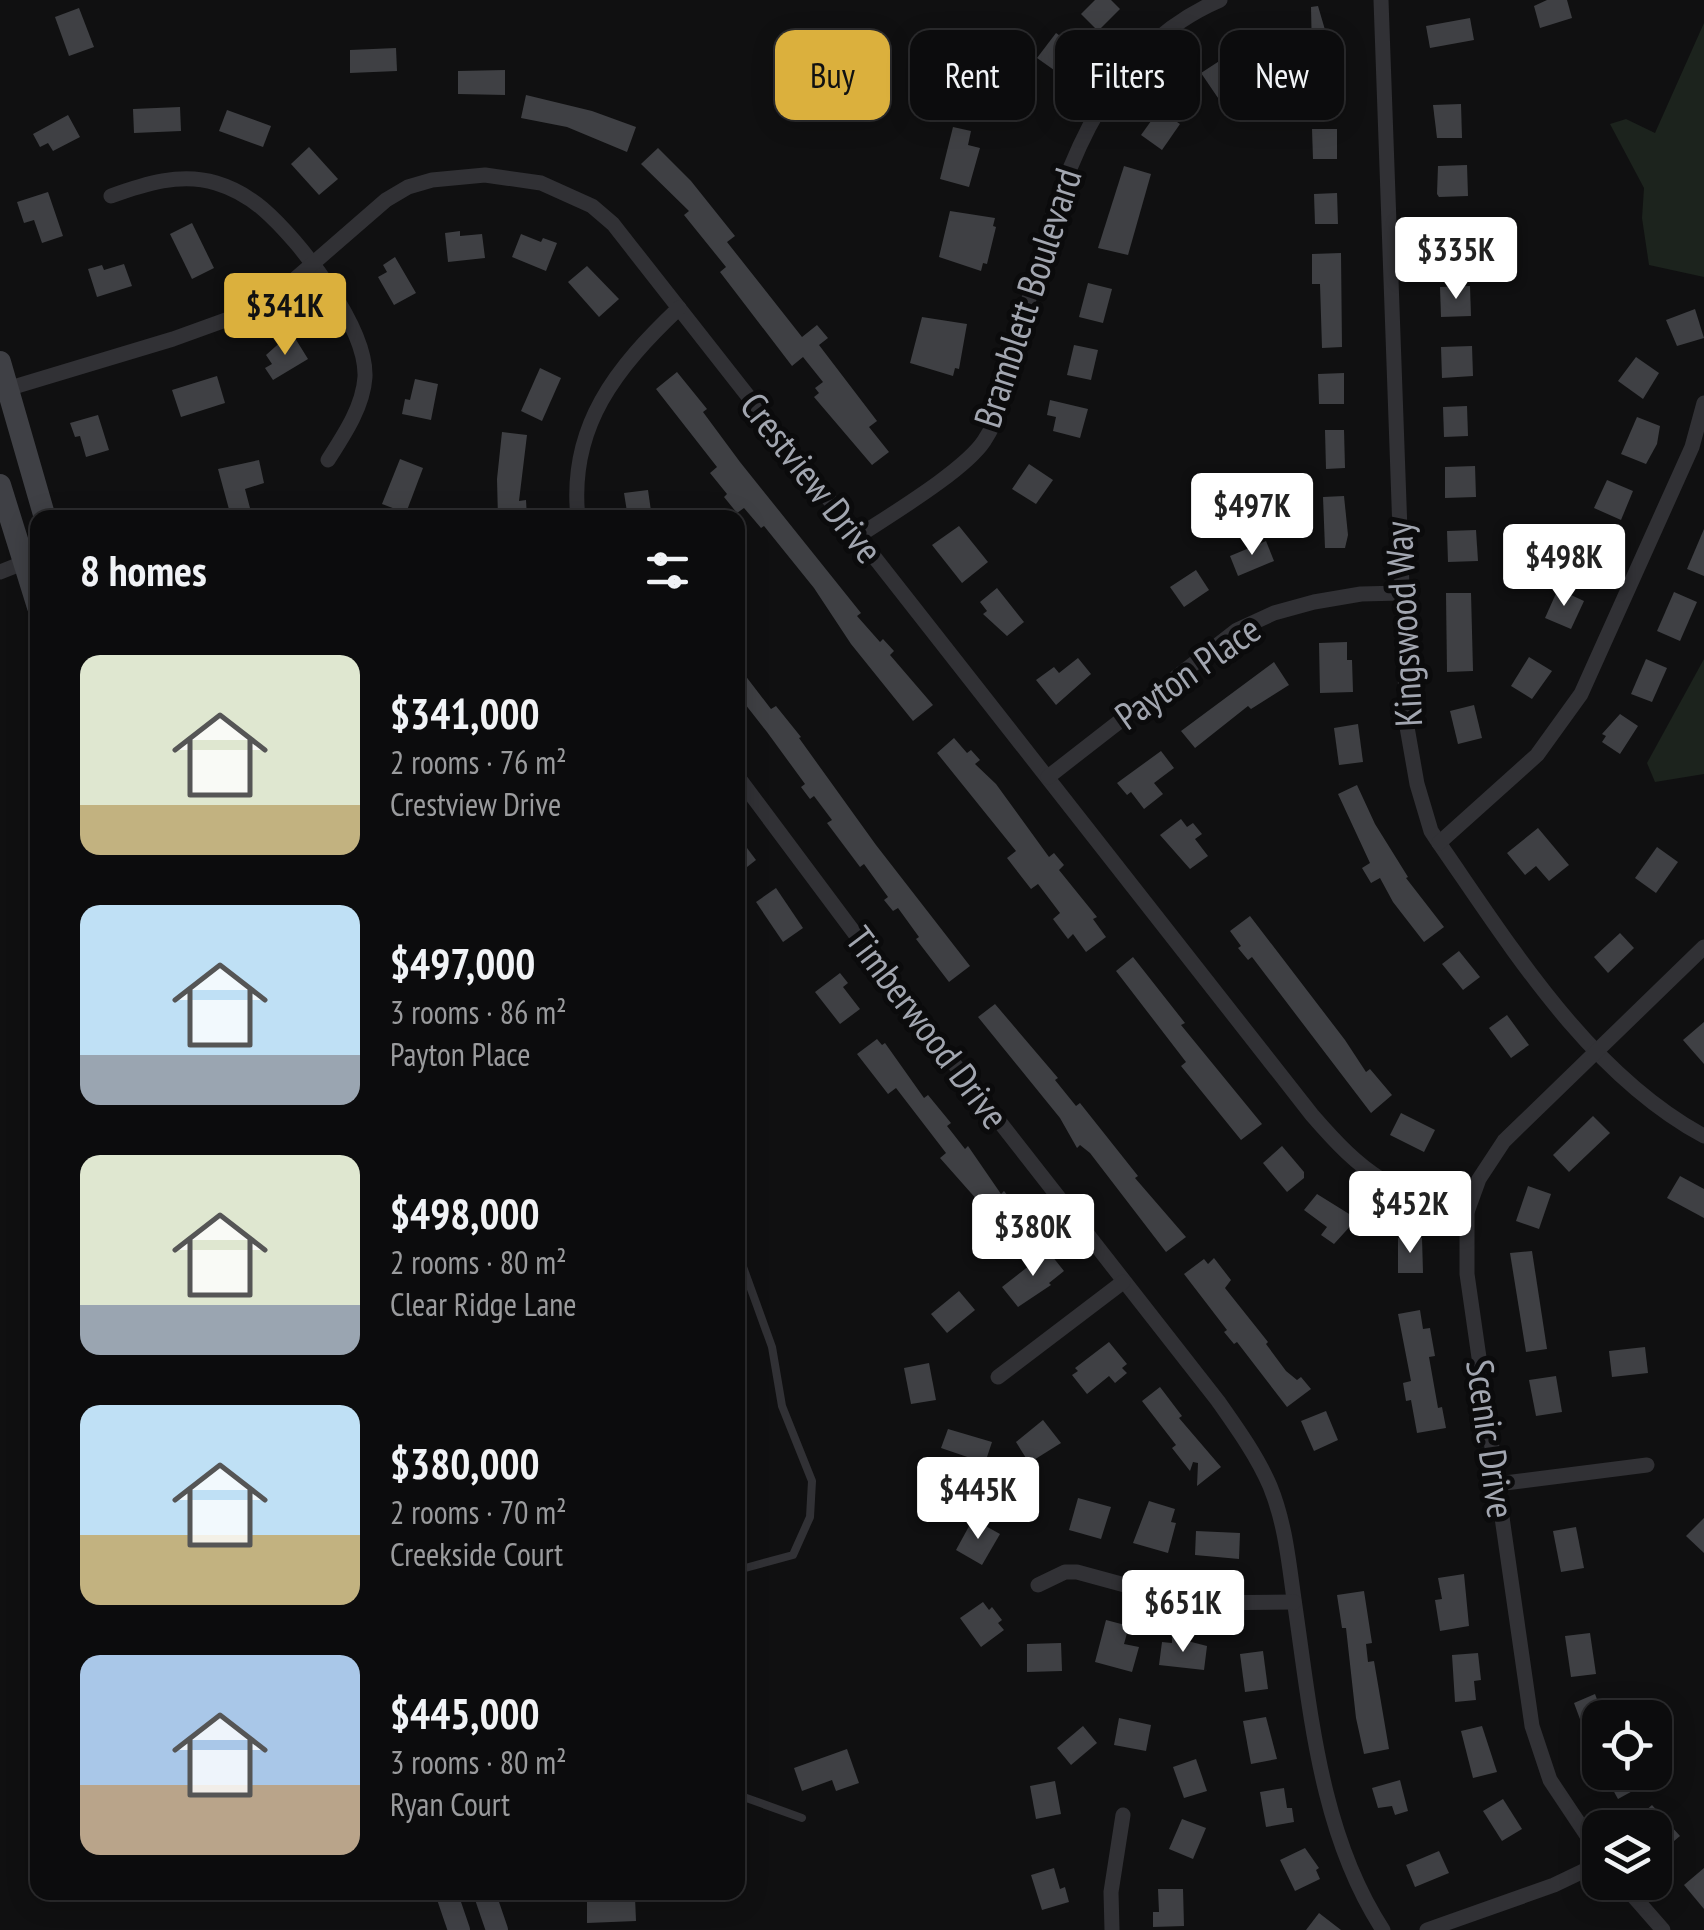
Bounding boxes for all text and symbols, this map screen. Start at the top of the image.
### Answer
chip: Buy [775,30,890,120]
chip: Rent [910,30,1035,120]
chip: Filters [1055,30,1200,120]
chip: New [1220,30,1344,120]
street label: Bramblett Boulevard [962,162,1092,433]
pin: $335K [1386,217,1526,302]
text: $335K [1417,228,1495,270]
pin: $341K [215,273,355,358]
text: $341K [246,284,324,326]
street label: Crestview Drive [730,382,894,572]
pin: $497K [1182,473,1322,558]
text: $497K [1213,484,1291,526]
street label: Kingswood Way [1373,519,1432,728]
pin: $498K [1494,524,1634,609]
text: $498K [1525,535,1603,577]
text: 8 homes [80,543,207,598]
icon: filters [640,543,695,598]
street label: Payton Place [1105,604,1269,740]
text: $341,000 [390,686,540,741]
icon: home [160,695,280,815]
text: 2 rooms · 76 m² [390,741,567,783]
text: Crestview Drive [390,783,561,825]
street label: Timberwood Drive [836,916,1020,1138]
text: $497,000 [390,936,535,991]
icon: home [160,945,280,1065]
text: 3 rooms · 86 m² [390,991,567,1033]
text: Payton Place [390,1033,530,1075]
pin: $452K [1340,1171,1480,1256]
text: $452K [1371,1182,1449,1224]
text: $498,000 [390,1186,540,1241]
pin: $380K [963,1194,1103,1279]
icon: home [160,1195,280,1315]
text: $380K [994,1205,1072,1247]
text: 2 rooms · 80 m² [390,1241,567,1283]
text: Clear Ridge Lane [390,1283,577,1325]
street label: Scenic Drive [1456,1356,1527,1521]
text: $380,000 [390,1436,540,1491]
icon: home [160,1445,280,1565]
pin: $445K [908,1457,1048,1542]
text: $445K [939,1468,1017,1510]
text: 2 rooms · 70 m² [390,1491,567,1533]
text: Creekside Court [390,1533,563,1575]
pin: $651K [1113,1570,1253,1655]
text: $651K [1144,1581,1222,1623]
text: $445,000 [390,1686,540,1741]
icon: home [160,1695,280,1815]
map controls [1582,1700,1672,1900]
button: locate [1582,1700,1672,1790]
text: 3 rooms · 80 m² [390,1741,567,1783]
text: Ryan Court [390,1783,510,1825]
button: layers [1582,1810,1672,1900]

